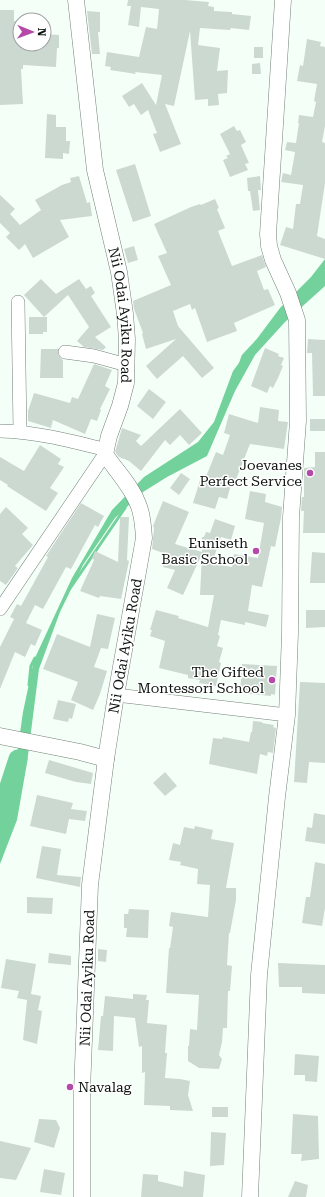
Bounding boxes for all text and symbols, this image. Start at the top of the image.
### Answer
north arrow [12,12,52,52]
text: N [35,28,48,37]
street label: Nii Odai Ayiku Road [105,245,135,383]
place label: Joevanes Perfect Service [199,457,302,489]
marker: Joevanes Perfect Service [305,468,315,478]
place label: Euniseth Basic School [161,535,249,567]
marker: Euniseth Basic School [251,546,261,556]
street label: Nii Odai Ayiku Road [105,577,145,715]
place label: The Gifted Montessori School [138,664,265,696]
marker: The Gifted Montessori School [267,675,277,685]
street label: Nii Odai Ayiku Road [77,909,97,1047]
place label: Navalag [78,1079,132,1095]
marker: Navalag [65,1082,75,1092]

